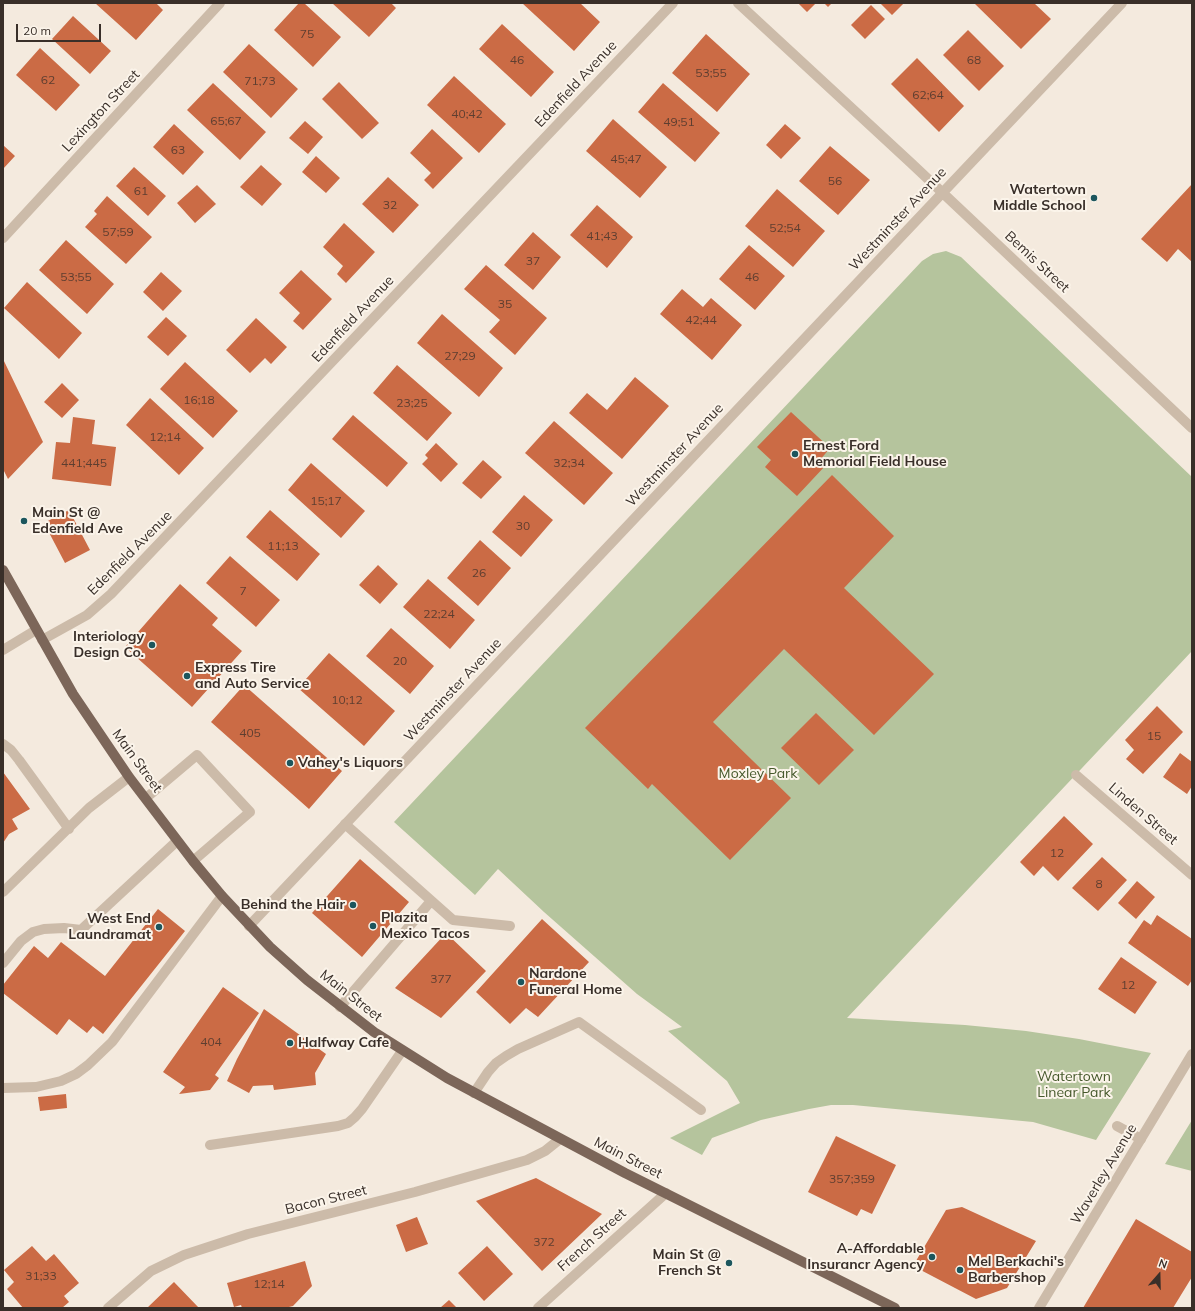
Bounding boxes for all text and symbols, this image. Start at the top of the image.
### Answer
scale bar [18,16,103,42]
text: 20 m [23,23,51,38]
house number: 75 [300,27,314,41]
street label: Edenfield Avenue [532,37,620,131]
house number: 46 [510,53,524,67]
house number: 68 [967,53,981,67]
house number: 53;55 [695,66,727,80]
street label: Lexington Street [59,67,143,155]
house number: 62 [41,73,55,87]
house number: 71;73 [244,74,276,88]
house number: 62;64 [912,88,944,102]
house number: 40;42 [451,107,483,121]
house number: 65;67 [210,114,242,128]
house number: 49;51 [663,115,695,129]
house number: 63 [171,143,185,157]
house number: 45;47 [610,152,642,166]
street label: Westminster Avenue [846,164,950,274]
house number: 56 [828,174,842,188]
place label: Watertown Middle School [993,182,1086,214]
house number: 61 [134,184,148,198]
marker: Watertown Middle School [1089,193,1099,203]
house number: 32 [383,198,397,212]
house number: 52;54 [769,221,801,235]
house number: 57;59 [102,225,134,239]
street label: Bemis Street [1001,228,1073,296]
house number: 41;43 [586,229,618,243]
house number: 37 [526,254,540,268]
house number: 53;55 [60,270,92,284]
house number: 46 [745,270,759,284]
street label: Edenfield Avenue [309,272,397,366]
house number: 35 [498,297,512,311]
house number: 42;44 [685,313,717,327]
house number: 27;29 [444,349,476,363]
house number: 16;18 [183,393,215,407]
house number: 23;25 [396,396,428,410]
street label: Westminster Avenue [623,400,727,510]
house number: 12;14 [149,430,181,444]
place label: Ernest Ford Memorial Field House [803,438,947,470]
marker: Ernest Ford Memorial Field House [790,449,800,459]
house number: 441;445 [61,456,107,470]
house number: 32;34 [553,456,585,470]
house number: 15;17 [310,494,342,508]
place label: Main St @ Edenfield Ave [32,505,123,538]
street label: Edenfield Avenue [84,507,176,599]
marker: Main St @ Edenfield Ave [19,516,29,526]
house number: 30 [516,519,530,533]
house number: 11;13 [267,539,299,553]
house number: 26 [472,566,486,580]
house number: 7 [239,584,247,598]
house number: 22;24 [423,607,455,621]
place label: Interiology Design Co. [73,629,144,662]
street label: Westminster Avenue [401,635,505,745]
marker: Interiology Design Co. [147,640,157,650]
house number: 20 [393,654,407,668]
place label: Express Tire and Auto Service [195,660,309,692]
marker: Express Tire and Auto Service [182,671,192,681]
house number: 10;12 [331,693,363,707]
street label: Main Street [108,726,166,796]
house number: 405 [239,726,261,740]
house number: 15 [1147,729,1161,743]
place label: Vahey's Liquors [298,755,403,771]
marker: Vahey's Liquors [285,758,295,768]
park label: Moxley Park [719,766,797,782]
street label: Linden Street [1105,780,1181,848]
house number: 12 [1050,846,1064,860]
house number: 8 [1095,877,1103,891]
place label: Behind the Hair [241,897,345,913]
marker: Behind the Hair [348,900,358,910]
place label: Plazita Mexico Tacos [381,910,470,942]
place label: West End Laundramat [68,911,151,944]
marker: Plazita Mexico Tacos [368,921,378,931]
marker: West End Laundramat [154,922,164,932]
place label: Nardone Funeral Home [529,966,622,998]
street label: Main Street [317,967,385,1025]
house number: 377 [430,972,452,986]
marker: Nardone Funeral Home [516,977,526,987]
house number: 12 [1121,978,1135,992]
house number: 404 [200,1035,222,1049]
place label: Halfway Cafe [298,1035,389,1051]
marker: Halfway Cafe [285,1038,295,1048]
park label: Watertown Linear Park [1037,1069,1111,1102]
street label: Waverley Avenue [1067,1121,1141,1227]
street label: Main Street [591,1134,665,1182]
house number: 357;359 [829,1172,875,1186]
street label: Bacon Street [284,1182,368,1218]
street label: French Street [554,1205,630,1275]
house number: 372 [533,1235,555,1249]
place label: A-Affordable Insurancr Agency [807,1241,924,1274]
place label: Main St @ French St [653,1247,721,1280]
marker: A-Affordable Insurancr Agency [927,1252,937,1262]
place label: Mel Berkachi's Barbershop [968,1254,1064,1286]
north arrow [1139,1255,1179,1295]
text: N [1157,1256,1169,1272]
marker: Main St @ French St [724,1258,734,1268]
marker: Mel Berkachi's Barbershop [955,1265,965,1275]
house number: 31;33 [25,1269,57,1283]
house number: 12;14 [253,1277,285,1291]

